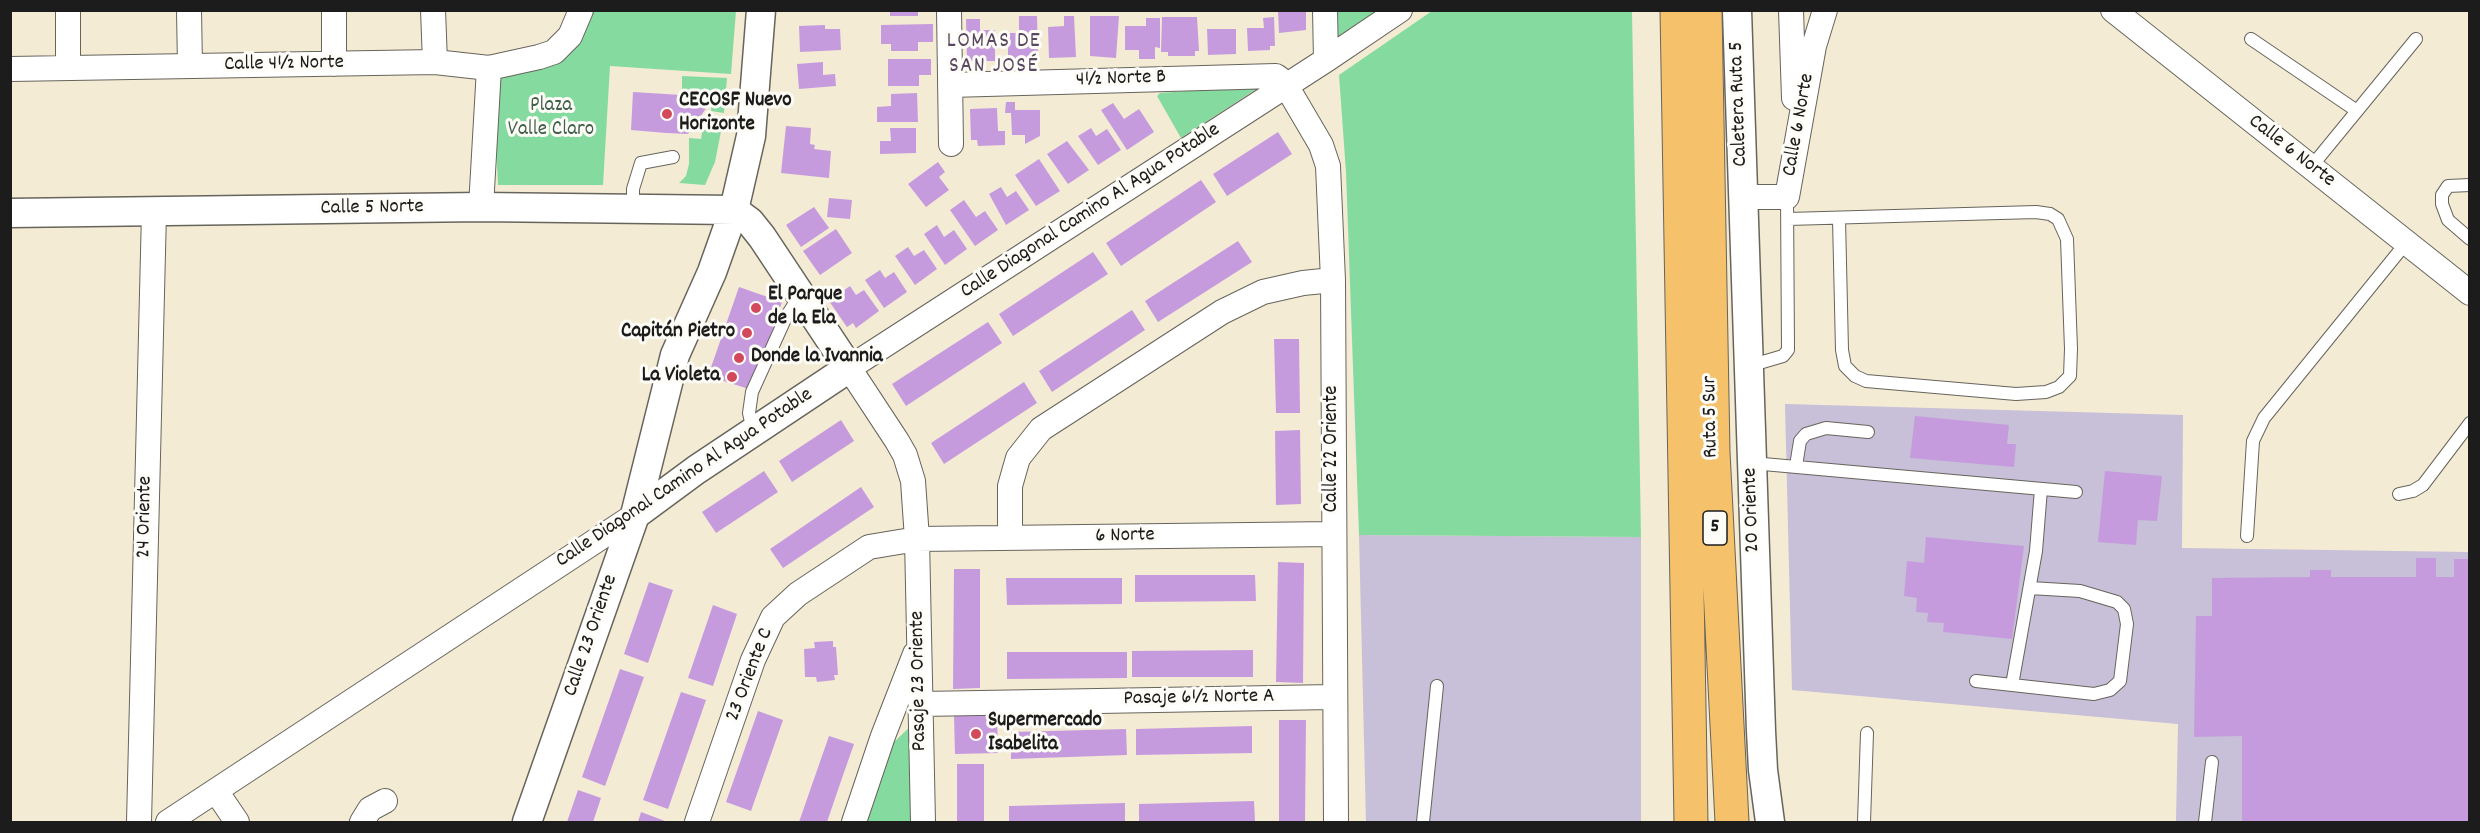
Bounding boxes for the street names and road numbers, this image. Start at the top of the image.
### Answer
street label: Caletera Ruta 5 [1725,41,1755,167]
street label: Calle 4½ Norte [224,51,344,79]
street label: 4½ Norte B [1075,66,1167,94]
street label: Calle 6 Norte [1779,72,1821,178]
street label: Calle 6 Norte [2242,110,2340,194]
street label: Calle Diagonal Camino Al Agua Potable [956,119,1226,305]
street label: Calle 5 Norte [320,196,424,222]
street label: Ruta 5 Sur [1699,376,1725,458]
street label: Calle Diagonal Camino Al Agua Potable [552,383,818,575]
street label: Calle 22 Oriente [1320,385,1346,513]
street label: 20 Oriente [1739,467,1767,553]
street label: 24 Oriente [133,476,159,558]
road number: 5 [1703,511,1727,545]
street label: 6 Norte [1095,524,1155,550]
street label: Calle 23 Oriente [559,572,625,700]
street label: Pasaje 23 Oriente [906,611,934,751]
street label: 23 Oriente C [722,625,780,725]
street label: Pasaje 6½ Norte A [1123,685,1275,713]

